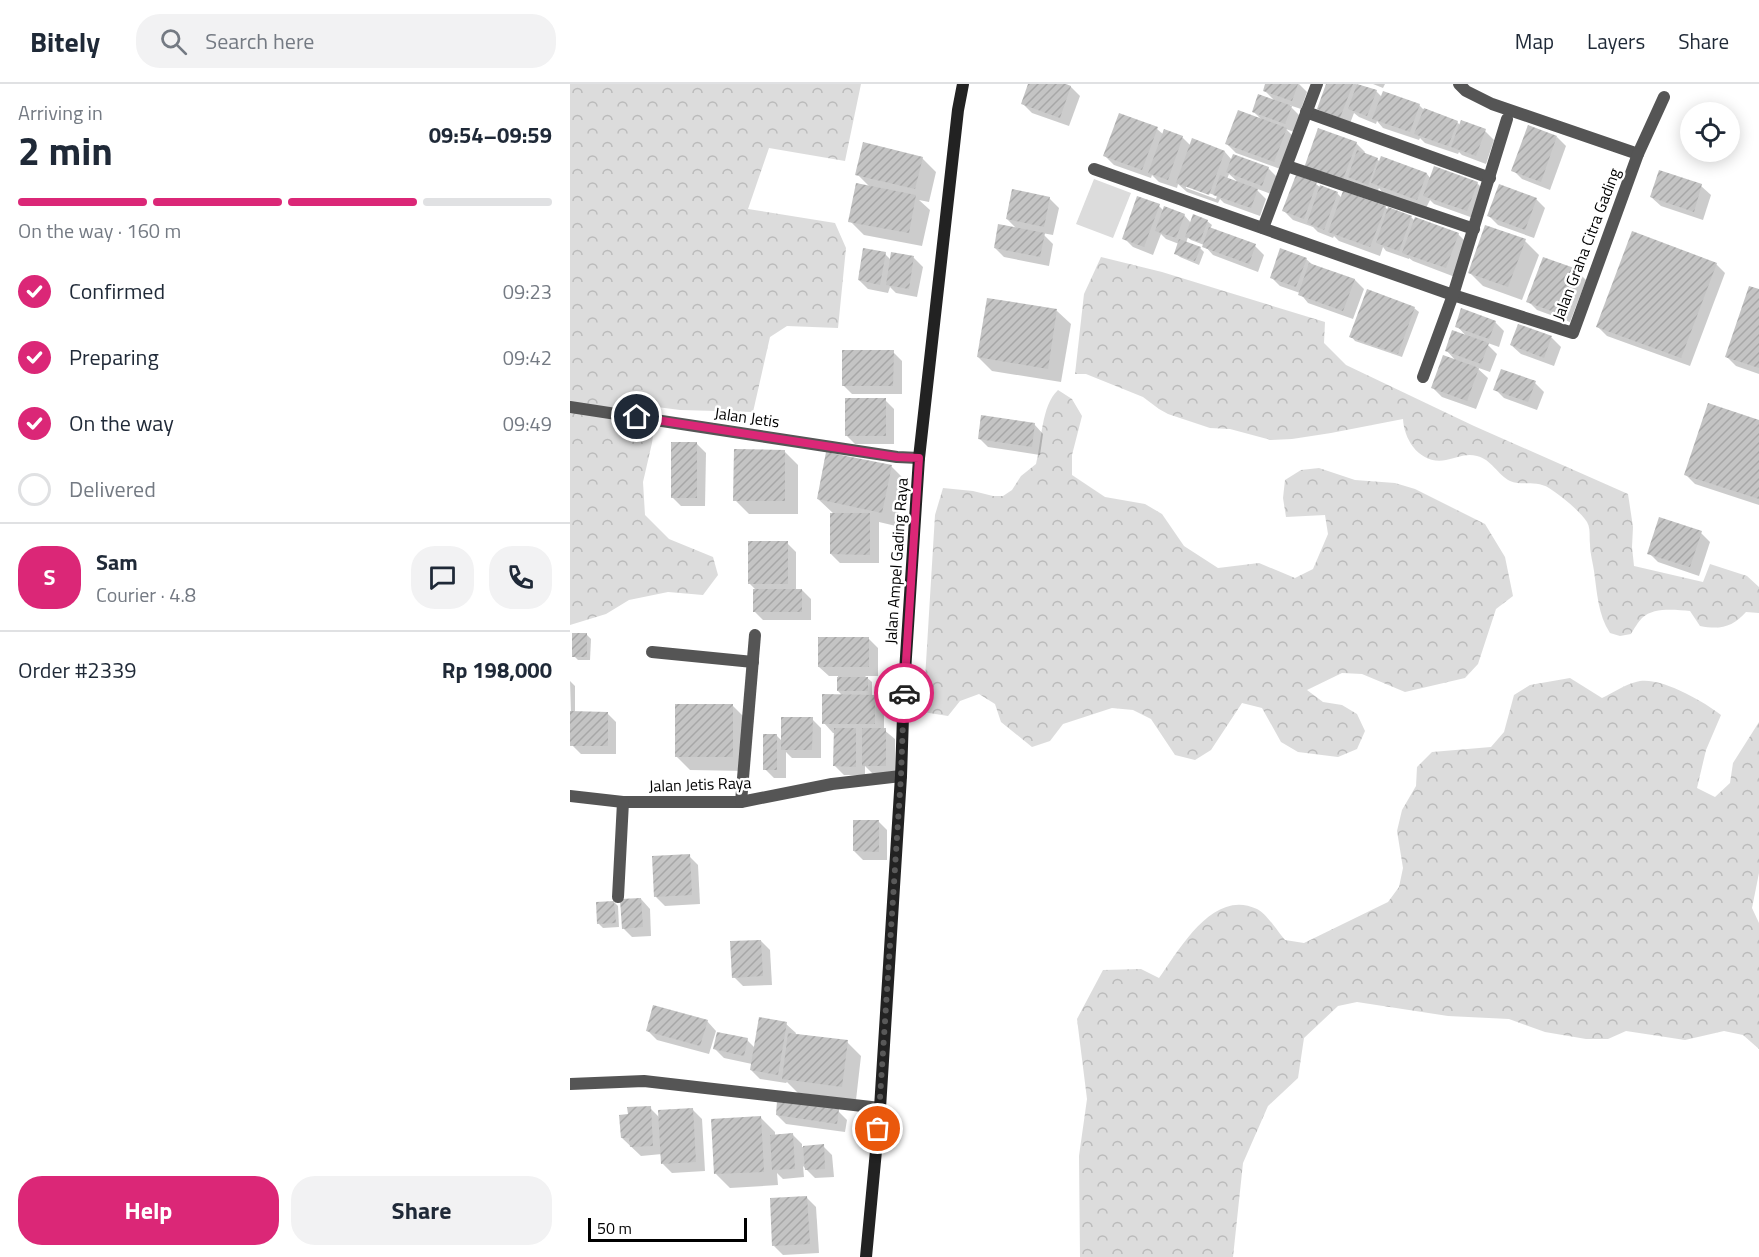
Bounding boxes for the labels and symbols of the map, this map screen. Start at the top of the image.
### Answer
street label: Jalan Graha Citra Gading [1546,164,1626,324]
pin [611,391,662,442]
street label: Jalan Jetis [713,401,781,433]
street label: Jalan Ampel Gading Raya [878,477,914,645]
courier [874,663,934,723]
street label: Jalan Jetis Raya [648,770,752,798]
pin [852,1103,903,1154]
scale bar [588,1215,747,1242]

